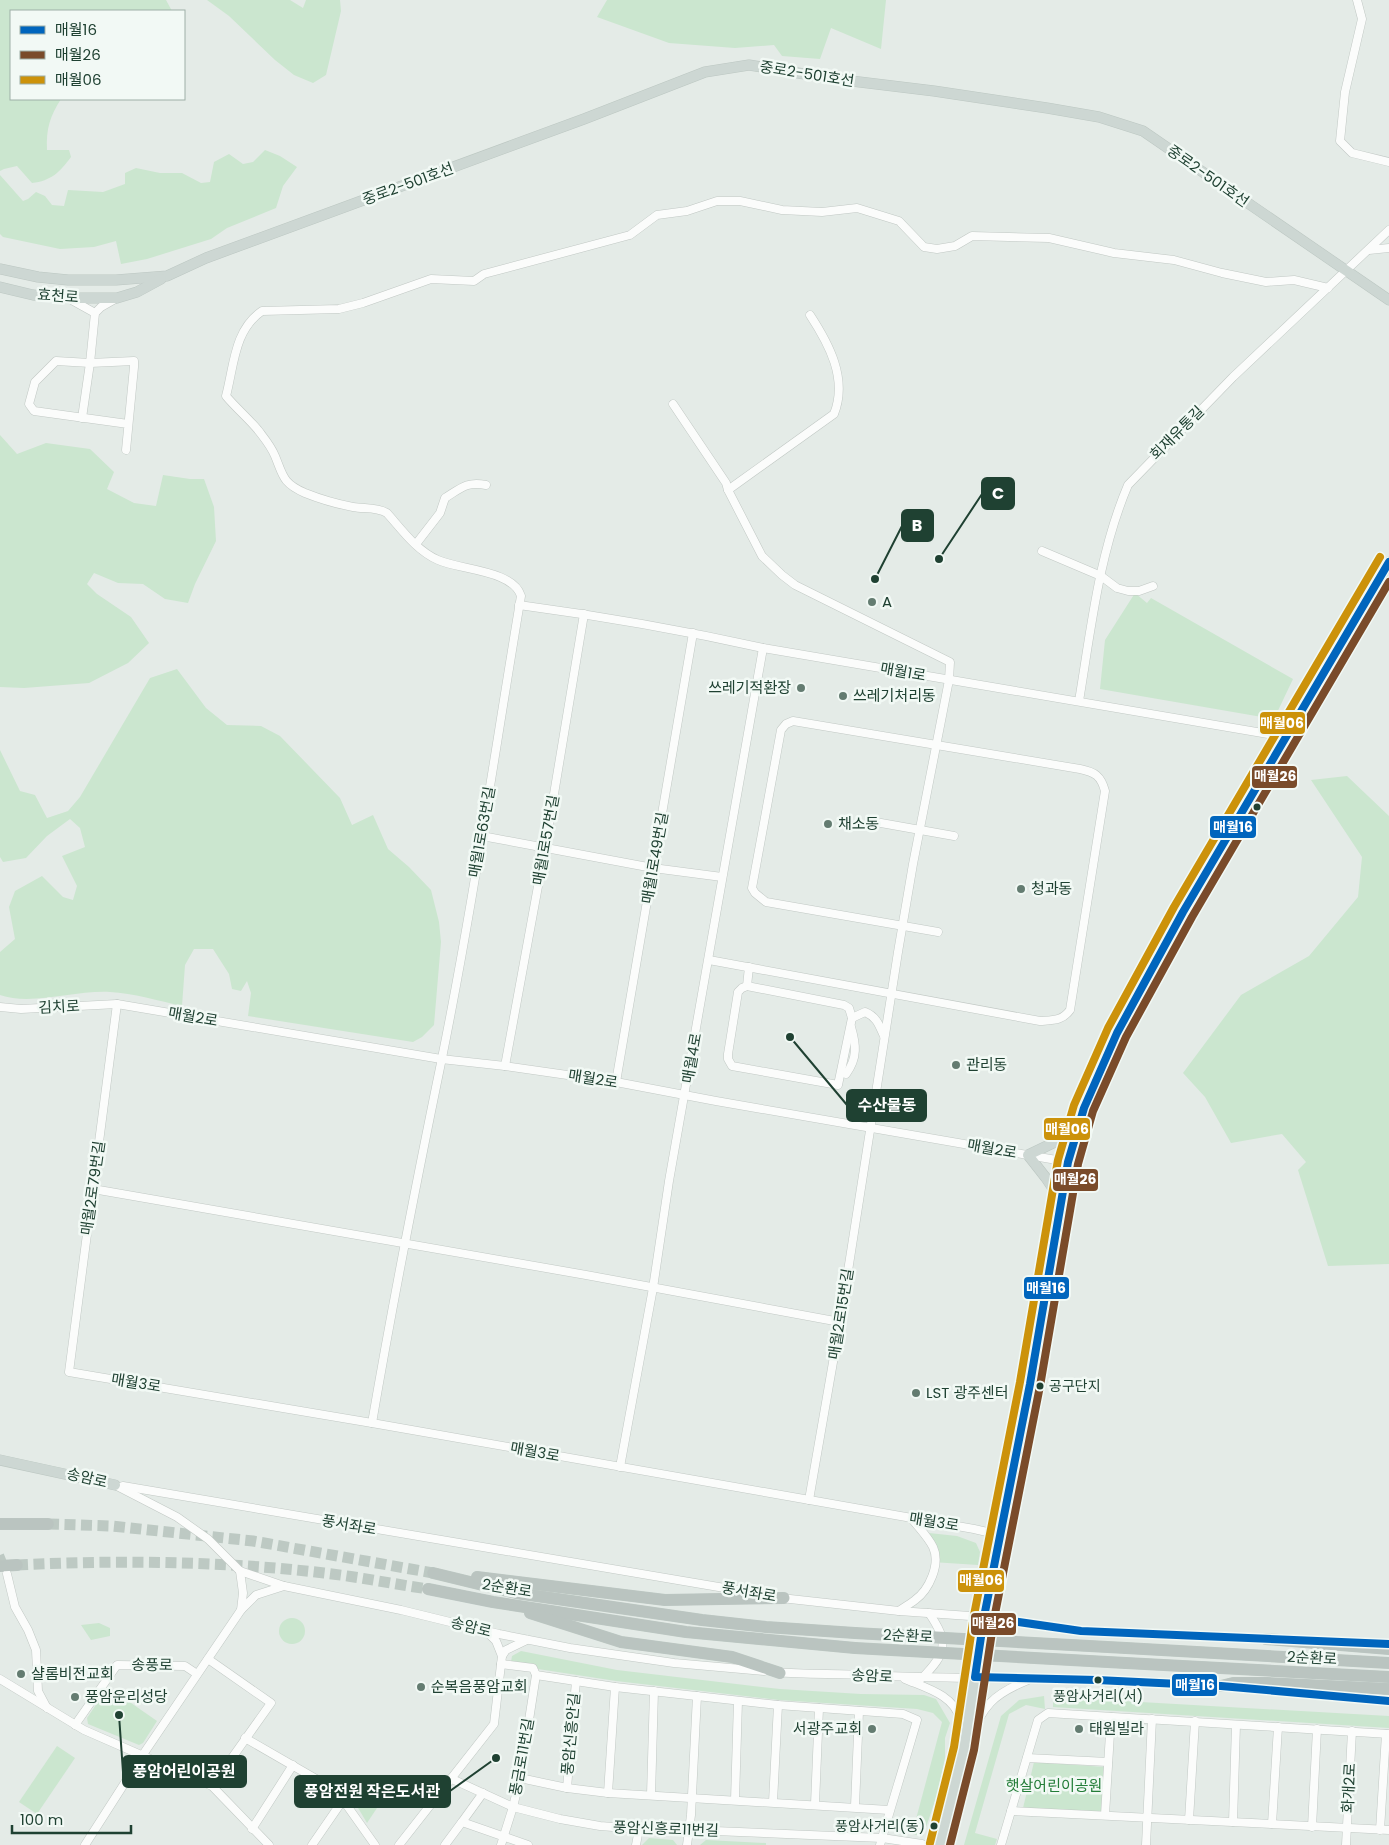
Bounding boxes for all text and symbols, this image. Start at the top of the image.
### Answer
legend [10,10,185,100]
text: 매월16 [55,19,97,40]
text: 매월26 [55,44,101,65]
street label: 중로2-501호선 [758,56,856,91]
text: 매월06 [55,69,102,90]
street label: 중로2-501호선 [1163,140,1254,212]
street label: 중로2-501호선 [359,157,456,210]
street label: 효천로 [37,284,79,307]
street label: 회재유통길 [1145,401,1208,464]
callout: C [982,478,1014,509]
text: C [992,482,1004,505]
callout: B [902,510,933,541]
text: B [912,514,922,537]
place label: A [882,591,892,612]
marker: A [866,596,878,608]
street label: 매월1로 [879,657,928,686]
place label: 쓰레기적환장 [708,677,791,698]
marker: 쓰레기적환장 [795,682,807,694]
place label: 쓰레기처리동 [853,685,936,706]
marker: 쓰레기처리동 [837,690,849,702]
line badge: 매월06 [1259,711,1306,735]
text: 매월06 [1260,713,1304,733]
line badge: 매월26 [1251,765,1298,789]
text: 매월26 [1254,766,1296,786]
street label: 매월1로63번길 [463,785,500,879]
street label: 매월1로57번길 [527,793,564,887]
unlabelled marker [1252,802,1262,812]
street label: 매월1로49번길 [636,810,673,905]
place label: 채소동 [838,813,879,834]
line badge: 매월16 [1209,815,1257,839]
text: 매월16 [1213,817,1253,837]
marker: 채소동 [822,818,834,830]
place label: 청과동 [1031,878,1072,899]
marker: 청과동 [1015,883,1027,895]
street label: 김치로 [38,995,80,1018]
street label: 매월2로 [167,1002,220,1031]
street label: 매월4로 [677,1031,706,1085]
place label: 관리동 [966,1054,1007,1075]
marker: 관리동 [950,1059,962,1071]
street label: 매월2로 [567,1064,619,1093]
callout: 수산물동 [847,1090,926,1121]
text: 수산물동 [858,1094,916,1117]
line badge: 매월06 [1043,1117,1091,1141]
text: 매월06 [1045,1119,1089,1139]
street label: 매월2로 [966,1134,1019,1163]
street label: 매월2로79번길 [75,1139,110,1237]
line badge: 매월26 [1052,1168,1099,1192]
text: 매월26 [1054,1169,1096,1189]
street label: 매월2로15번길 [823,1267,858,1361]
line badge: 매월16 [1023,1276,1070,1300]
text: 매월16 [1026,1278,1066,1298]
street label: 매월3로 [110,1368,163,1397]
place label: 공구단지 [1049,1376,1101,1396]
marker: 공구단지 [1035,1381,1045,1391]
place label: LST 광주센터 [926,1382,1009,1403]
marker: LST 광주센터 [910,1387,922,1399]
street label: 매월3로 [509,1437,562,1466]
street label: 송암로 [65,1463,110,1492]
street label: 매월3로 [908,1507,961,1536]
street label: 풍서좌로 [320,1509,378,1540]
line badge: 매월06 [957,1569,1005,1593]
text: 매월06 [959,1570,1003,1590]
street label: 2순환로 [481,1573,533,1602]
street label: 풍서좌로 [720,1576,778,1607]
street label: 송암로 [448,1611,494,1642]
line badge: 매월26 [970,1612,1017,1636]
text: 매월26 [972,1613,1014,1633]
street label: 2순환로 [882,1624,934,1647]
street label: 2순환로 [1286,1646,1338,1669]
street label: 송풍로 [131,1654,173,1675]
place label: 샬롬비전교회 [31,1663,114,1684]
street label: 송암로 [851,1664,893,1687]
marker: 샬롬비전교회 [15,1668,27,1680]
line badge: 매월16 [1171,1673,1218,1697]
marker: 풍암사거리(서) [1093,1675,1103,1685]
text: 매월16 [1175,1675,1215,1695]
place label: 순복음풍암교회 [431,1676,528,1697]
marker: 순복음풍암교회 [415,1681,427,1693]
place label: 풍암운리성당 [85,1686,168,1707]
place label: 풍암사거리(서) [1053,1686,1143,1706]
marker: 풍암운리성당 [69,1691,81,1703]
street label: 풍암신흥안길 [556,1692,585,1776]
street label: 풍금로11번길 [504,1716,539,1797]
place label: 서광주교회 [793,1718,862,1739]
place label: 태원빌라 [1089,1718,1144,1739]
marker: 서광주교회 [866,1723,878,1735]
marker: 태원빌라 [1073,1723,1085,1735]
callout: 풍암어린이공원 [123,1756,246,1787]
text: 풍암어린이공원 [132,1760,236,1783]
street label: 화개2로 [1337,1762,1360,1814]
park label: 햇살어린이공원 [1006,1775,1102,1796]
callout: 풍암전원 작은도서관 [295,1776,450,1807]
text: 풍암전원 작은도서관 [304,1780,440,1803]
scale bar [12,1802,131,1834]
text: 100 m [20,1809,63,1830]
street label: 풍암신흥로11번길 [613,1816,719,1841]
place label: 풍암사거리(동) [835,1816,925,1836]
marker: 풍암사거리(동) [929,1821,939,1831]

